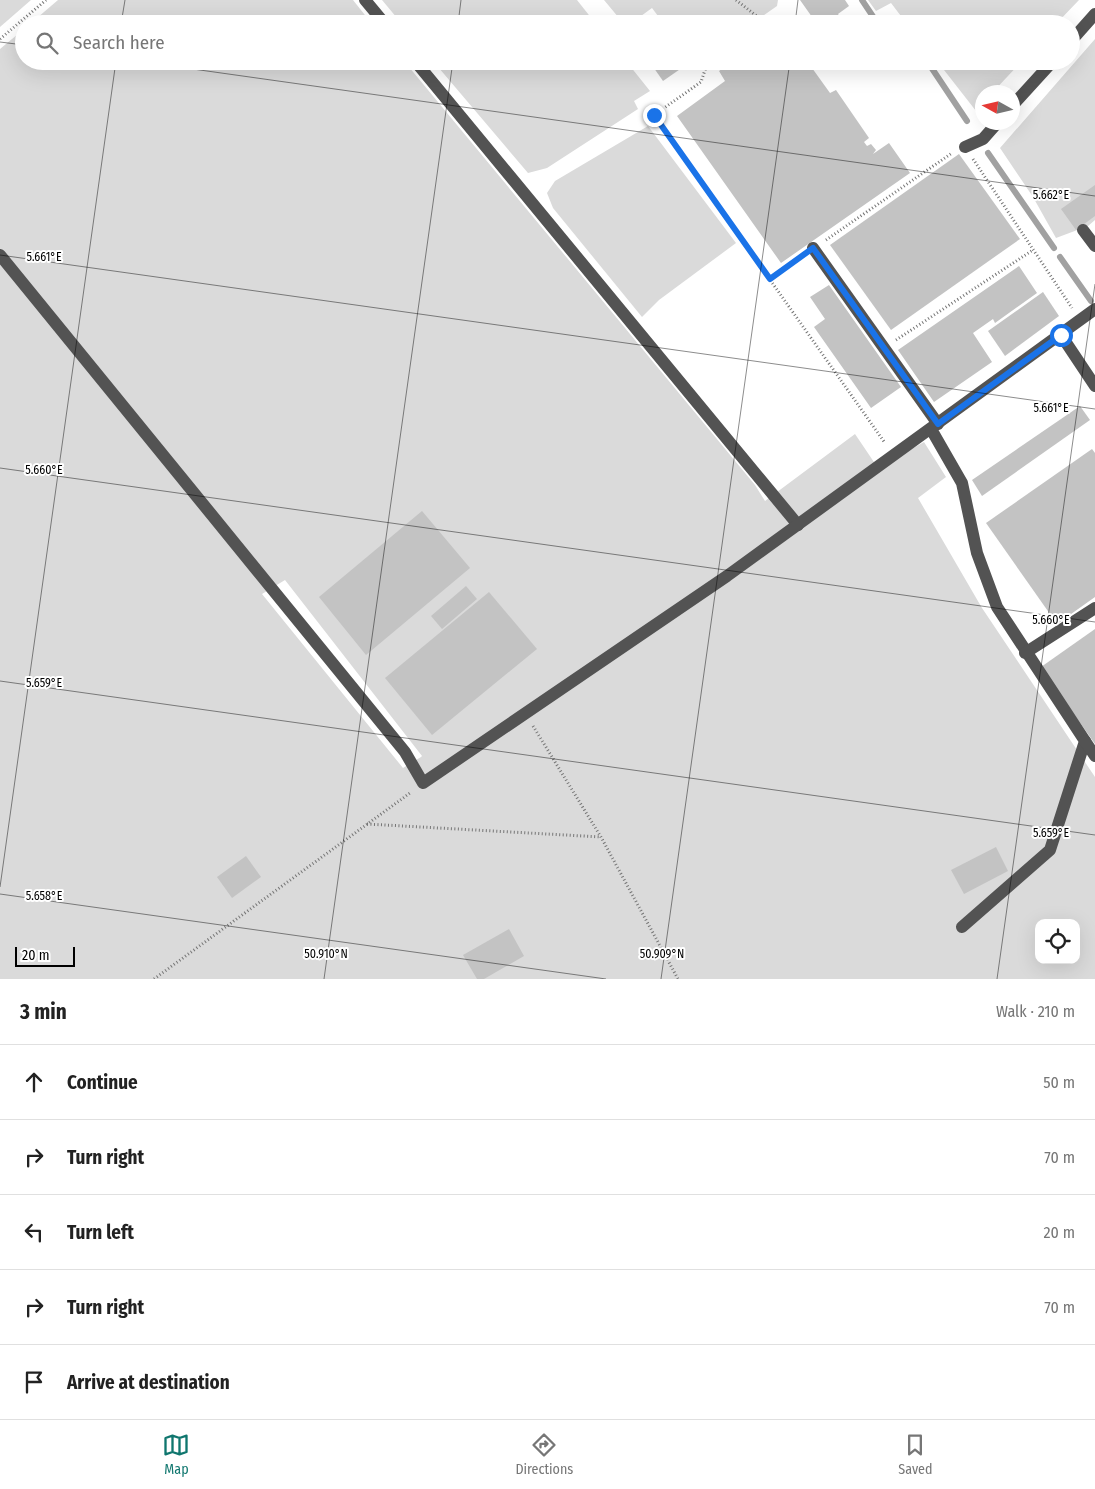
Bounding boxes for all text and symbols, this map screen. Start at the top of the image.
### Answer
search box [15,15,1080,70]
icon: search [33,29,61,57]
text: Search here [73,31,165,54]
north arrow [975,85,1020,130]
route end [643,104,666,127]
text: 5.662°E [1033,188,1070,202]
text: 5.661°E [26,250,62,264]
route start [1050,324,1073,347]
text: 5.661°E [1033,401,1069,415]
text: 5.660°E [25,463,63,477]
text: 5.660°E [1032,613,1070,627]
text: 5.659°E [26,676,62,690]
text: 5.659°E [1033,826,1069,840]
text: 5.658°E [26,889,63,903]
map controls [1035,919,1080,964]
button: locate [1035,919,1080,964]
scale bar [15,944,75,967]
text: 20 m [22,947,50,964]
text: 50.910°N [304,947,348,961]
text: 50.909°N [640,947,684,961]
text: 3 min [20,999,67,1025]
text: Walk · 210 m [996,1002,1075,1021]
icon: ahead [20,1068,48,1096]
text: Continue [67,1071,138,1094]
text: 50 m [1043,1073,1075,1092]
icon: right [20,1143,48,1171]
text: Turn right [67,1146,144,1169]
text: 70 m [1044,1148,1075,1167]
icon: left [20,1218,48,1246]
text: Turn left [67,1221,134,1244]
text: 20 m [1044,1223,1075,1242]
icon: right [20,1293,48,1321]
text: Turn right [67,1296,144,1319]
text: 70 m [1044,1298,1075,1317]
icon: arrive [20,1368,48,1396]
text: Arrive at destination [67,1371,230,1394]
tab: Map [162,1431,190,1478]
tab: Directions [515,1431,573,1478]
tab: Saved [898,1431,933,1478]

